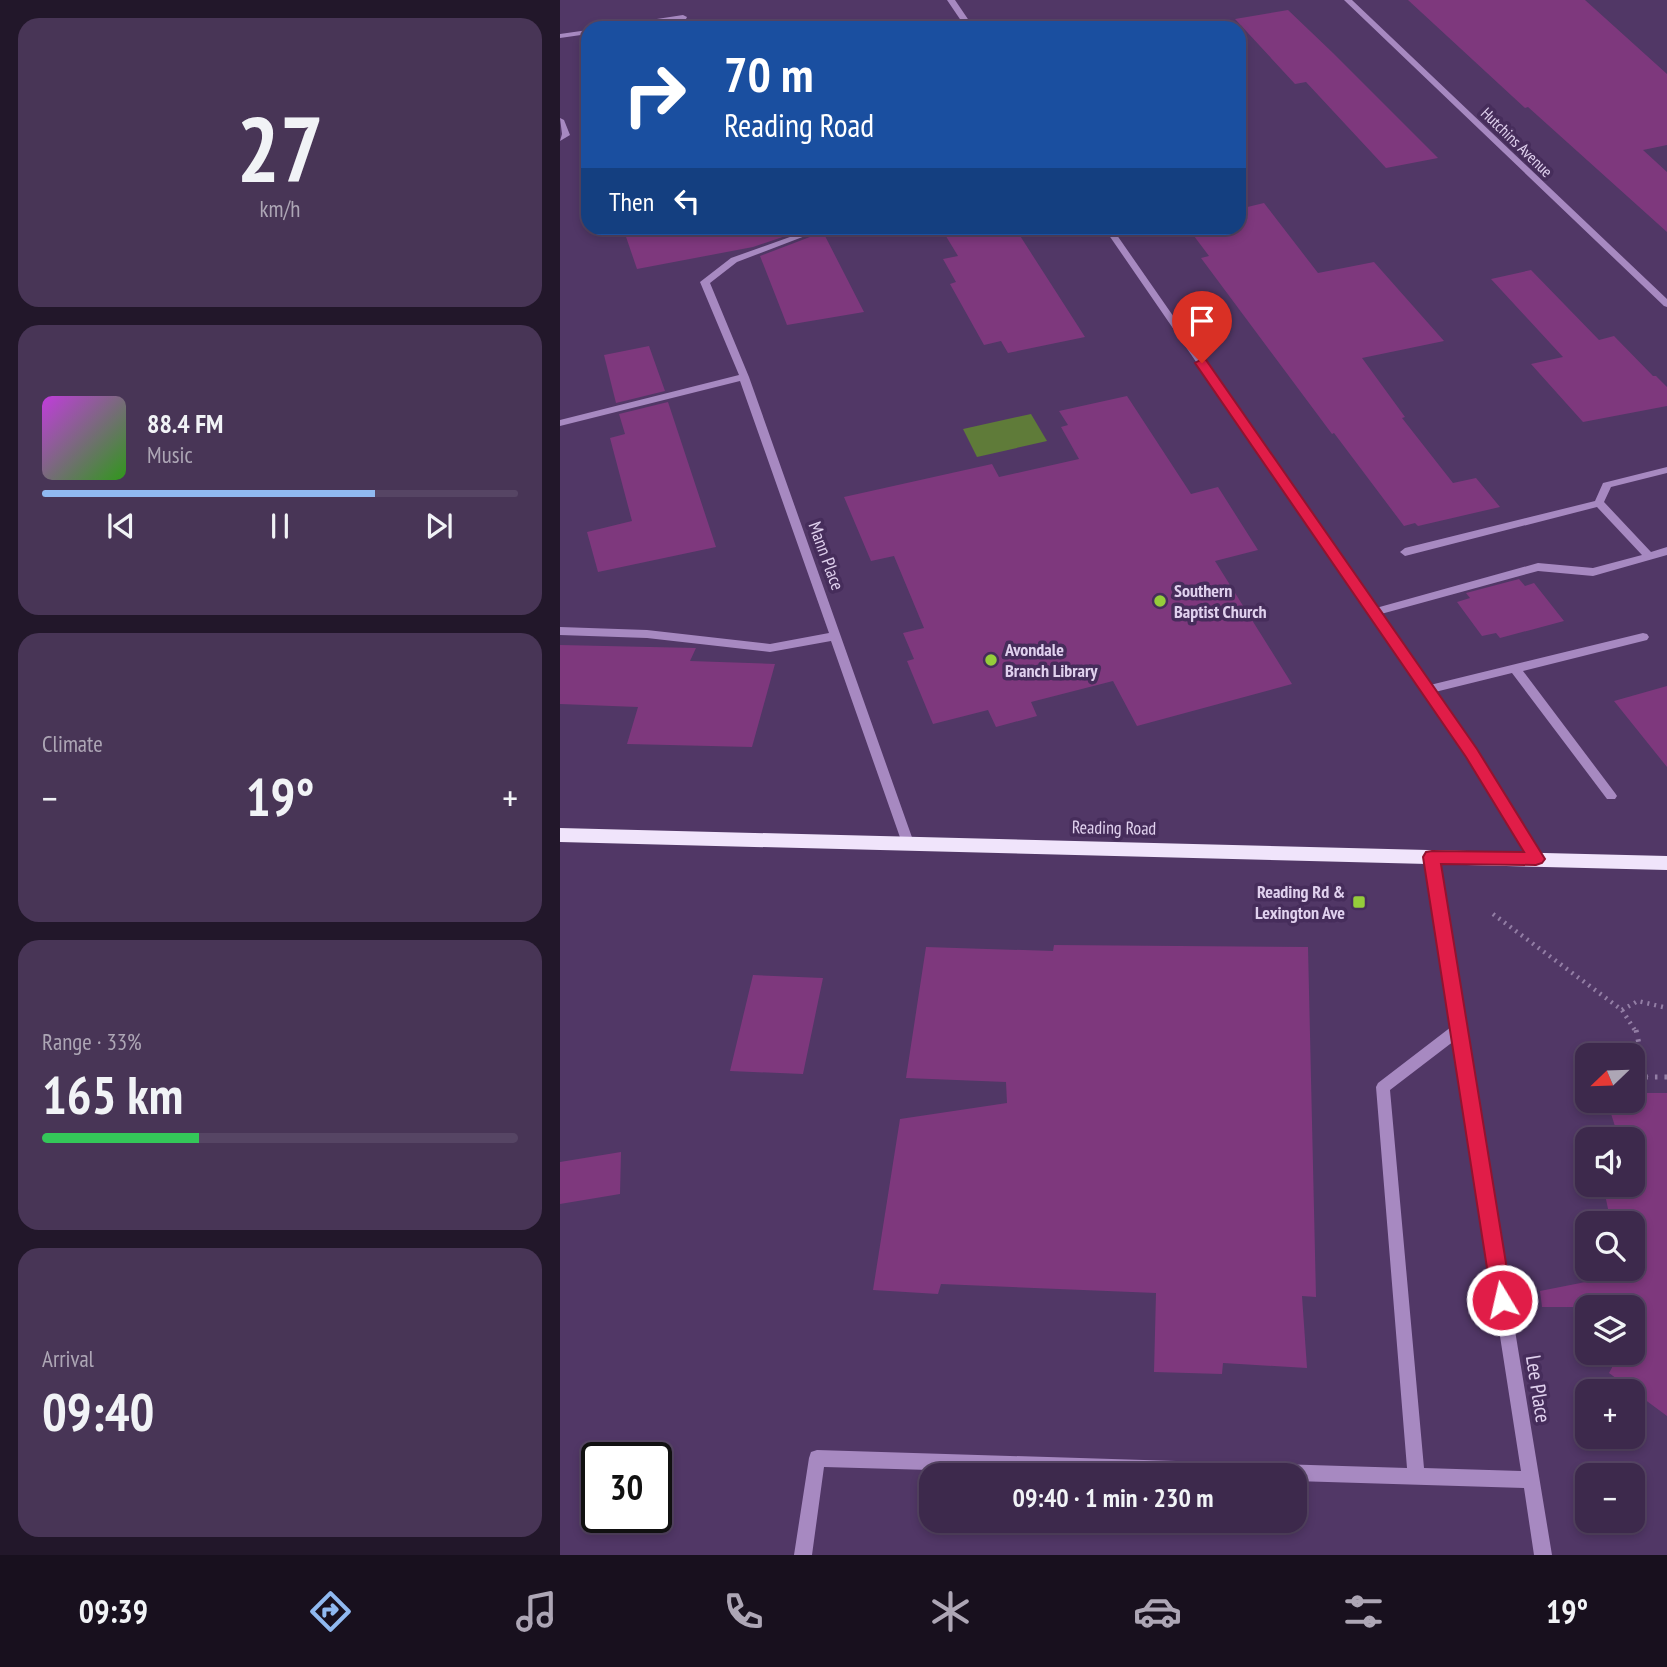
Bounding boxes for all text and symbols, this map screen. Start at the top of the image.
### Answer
text: 70 m [724,42,813,106]
icon: right [609,49,700,140]
text: 27 [237,89,324,207]
street label: Hutchins Avenue [1477,103,1557,181]
text: Reading Road [724,104,874,146]
icon: left [668,182,706,220]
text: Then [609,185,654,218]
text: km/h [260,194,300,223]
pin [1172,291,1232,363]
icon: arrive [1183,302,1221,340]
text: 88.4 FM [147,407,223,440]
text: Music [147,440,193,469]
icon: previous [102,507,140,545]
icon: pause [261,507,299,545]
icon: next [420,507,458,545]
street label: Mann Place [803,518,849,593]
place label: Southern Baptist Church [1174,579,1267,623]
marker: Southern Baptist Church [1152,593,1168,609]
place label: Avondale Branch Library [1004,638,1098,682]
marker: Avondale Branch Library [983,652,999,668]
text: Climate [42,729,103,758]
text: 19° [246,763,314,830]
text: − [42,773,58,822]
text: + [502,773,518,822]
street label: Reading Road [1072,815,1156,840]
place label: Reading Rd & Lexington Ave [1255,880,1345,924]
marker: Reading Rd & Lexington Ave [1351,894,1367,910]
text: Range · 33% [42,1027,142,1056]
north arrow [1575,1043,1645,1113]
map controls [1575,1043,1645,1533]
text: 165 km [42,1061,183,1128]
button: sound [1575,1127,1645,1197]
button: search [1575,1211,1645,1281]
position arrow [1465,1263,1539,1337]
button: layers [1575,1295,1645,1365]
text: Arrival [42,1344,94,1373]
street label: Lee Place [1520,1353,1557,1425]
text: 09:40 [42,1378,154,1445]
button: + [1575,1379,1645,1449]
speed limit sign: 30 [581,1442,672,1533]
button: − [1575,1463,1645,1533]
text: 09:40 · 1 min · 230 m [1013,1481,1213,1514]
icon: directions [306,1587,355,1636]
icon: music [512,1587,561,1636]
icon: phone [719,1587,768,1636]
icon: climate [926,1587,975,1636]
icon: car [1133,1587,1182,1636]
icon: filters [1339,1587,1388,1636]
text: 09:39 [79,1590,148,1632]
text: 19° [1546,1590,1588,1632]

